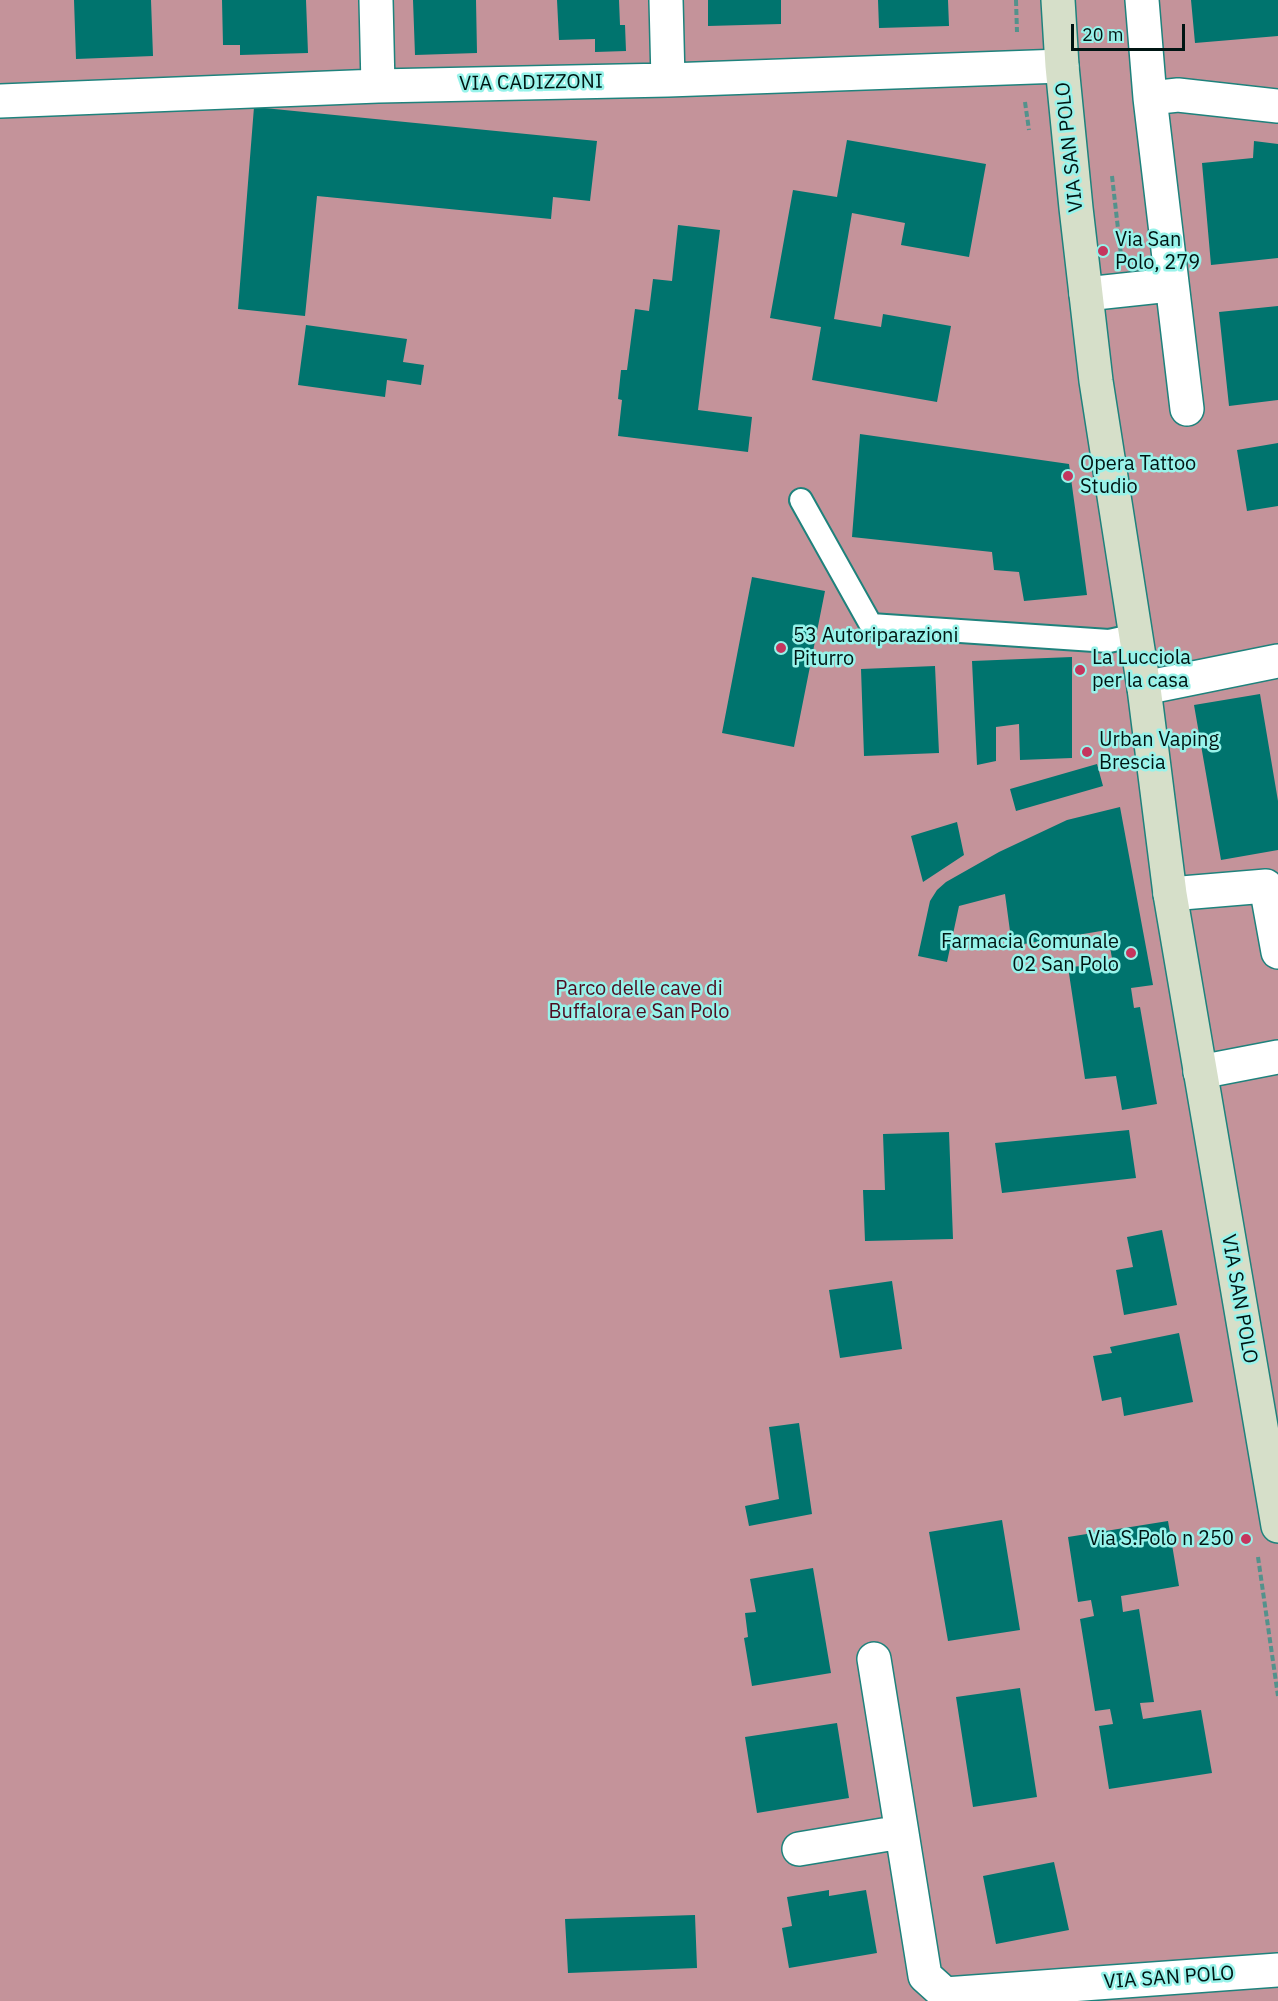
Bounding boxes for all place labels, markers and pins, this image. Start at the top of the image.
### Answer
place label: Via San Polo, 279 [1115,228,1200,275]
marker: Via San Polo, 279 [1096,244,1110,258]
place label: Opera Tattoo Studio [1080,452,1196,499]
marker: Opera Tattoo Studio [1061,469,1075,483]
place label: 53 Autoriparazioni Piturro [793,624,958,671]
marker: 53 Autoriparazioni Piturro [774,641,788,655]
place label: La Lucciola per la casa [1092,646,1191,693]
marker: La Lucciola per la casa [1073,663,1087,677]
place label: Urban Vaping Brescia [1099,728,1219,775]
marker: Urban Vaping Brescia [1080,745,1094,759]
place label: Farmacia Comunale 02 San Polo [941,930,1119,977]
marker: Farmacia Comunale 02 San Polo [1124,946,1138,960]
place label: Via S.Polo n 250 [1088,1527,1234,1551]
marker: Via S.Polo n 250 [1239,1532,1253,1546]

